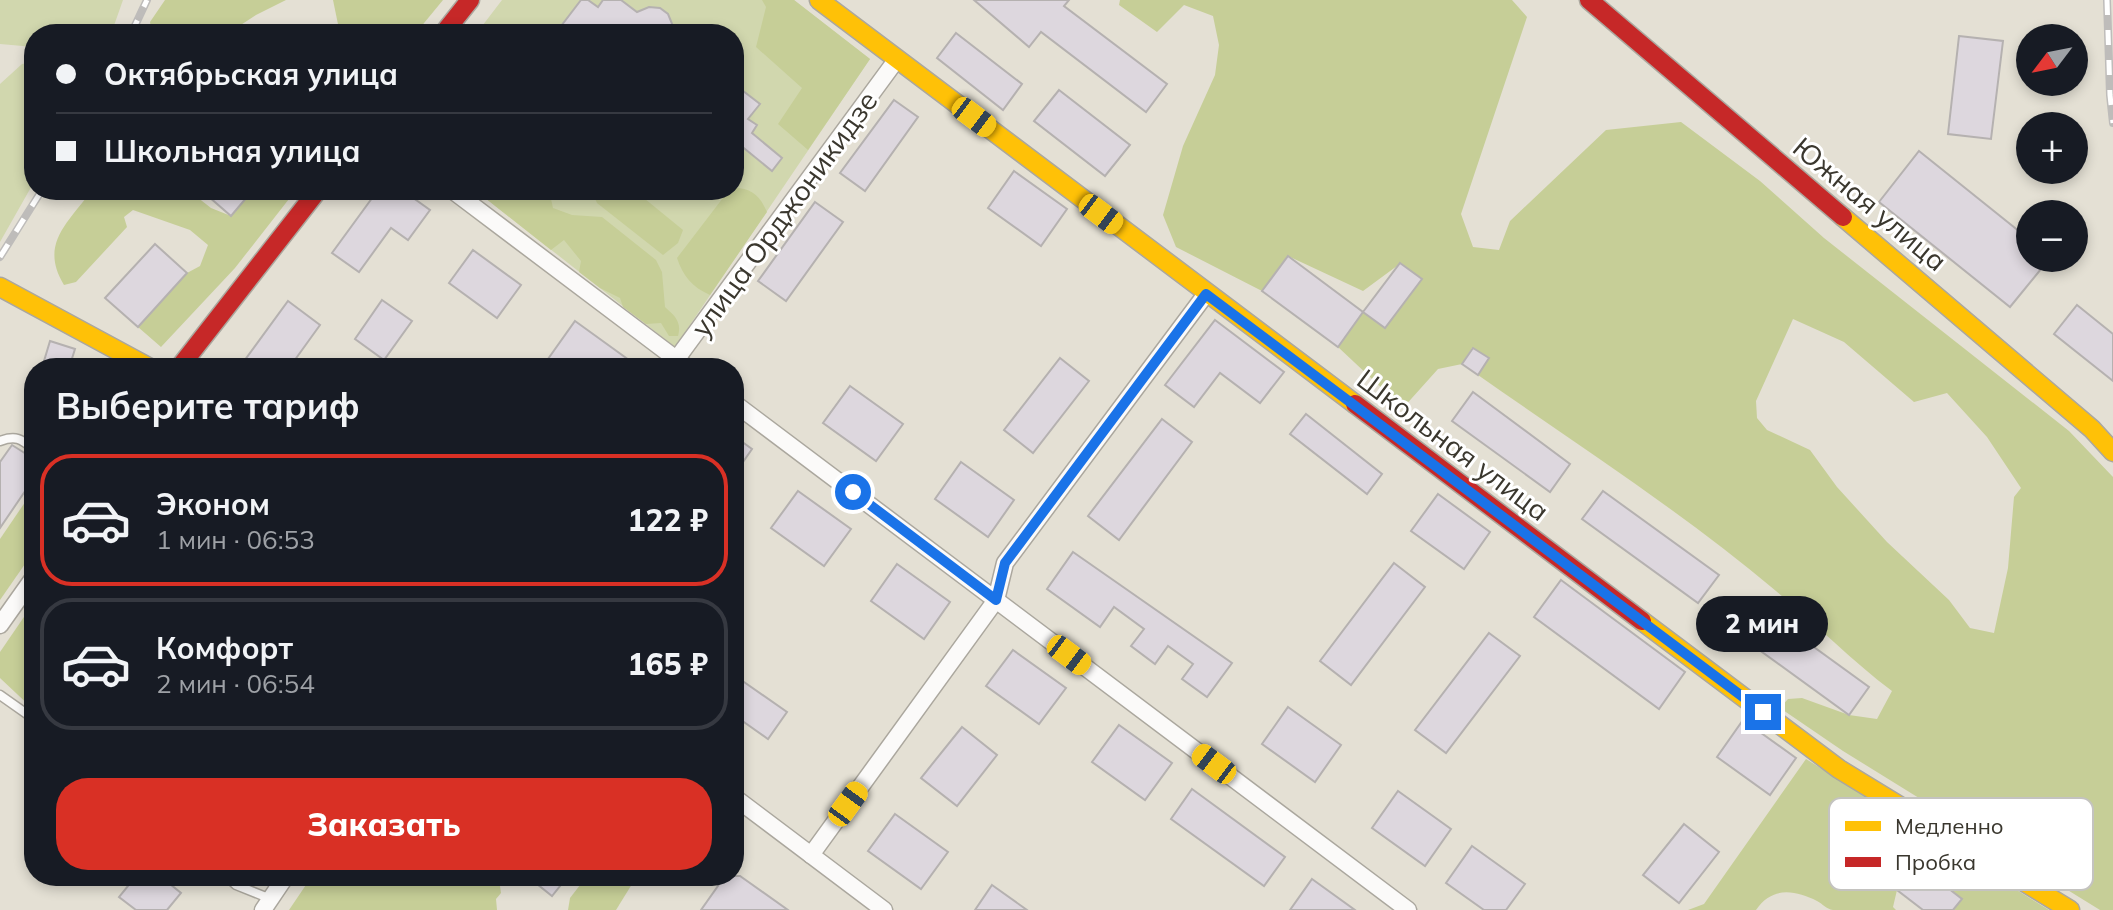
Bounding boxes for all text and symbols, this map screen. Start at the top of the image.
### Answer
north arrow [2016,24,2088,96]
map controls [2016,24,2088,272]
text: Октябрьская улица [104,55,398,93]
street label: улица Орджоникидзе [683,84,885,343]
car [948,93,1000,141]
button: + [2016,112,2088,184]
street label: Южная улица [1786,129,1954,278]
text: Школьная улица [104,132,361,170]
car [1075,190,1127,238]
button: − [2016,200,2088,272]
street label: Школьная улица [1350,361,1556,528]
text: Выберите тариф [56,383,360,428]
route start [835,474,871,510]
icon: car [60,484,132,556]
text: Эконом [156,485,270,523]
text: 122 ₽ [628,501,708,539]
text: 1 мин · 06:53 [156,523,315,556]
callout: 2 мин [1697,596,1829,652]
text: 2 мин [1725,607,1799,640]
icon: car [60,628,132,700]
text: Комфорт [156,629,293,667]
car [1043,631,1095,679]
text: 165 ₽ [628,645,708,683]
text: 2 мин · 06:54 [156,667,315,700]
route end [1745,694,1781,730]
car [1188,740,1240,788]
button: Заказать [56,778,712,870]
car [824,778,872,830]
legend [1829,798,2093,890]
text: Медленно [1895,812,2004,840]
text: Пробка [1895,848,1976,876]

